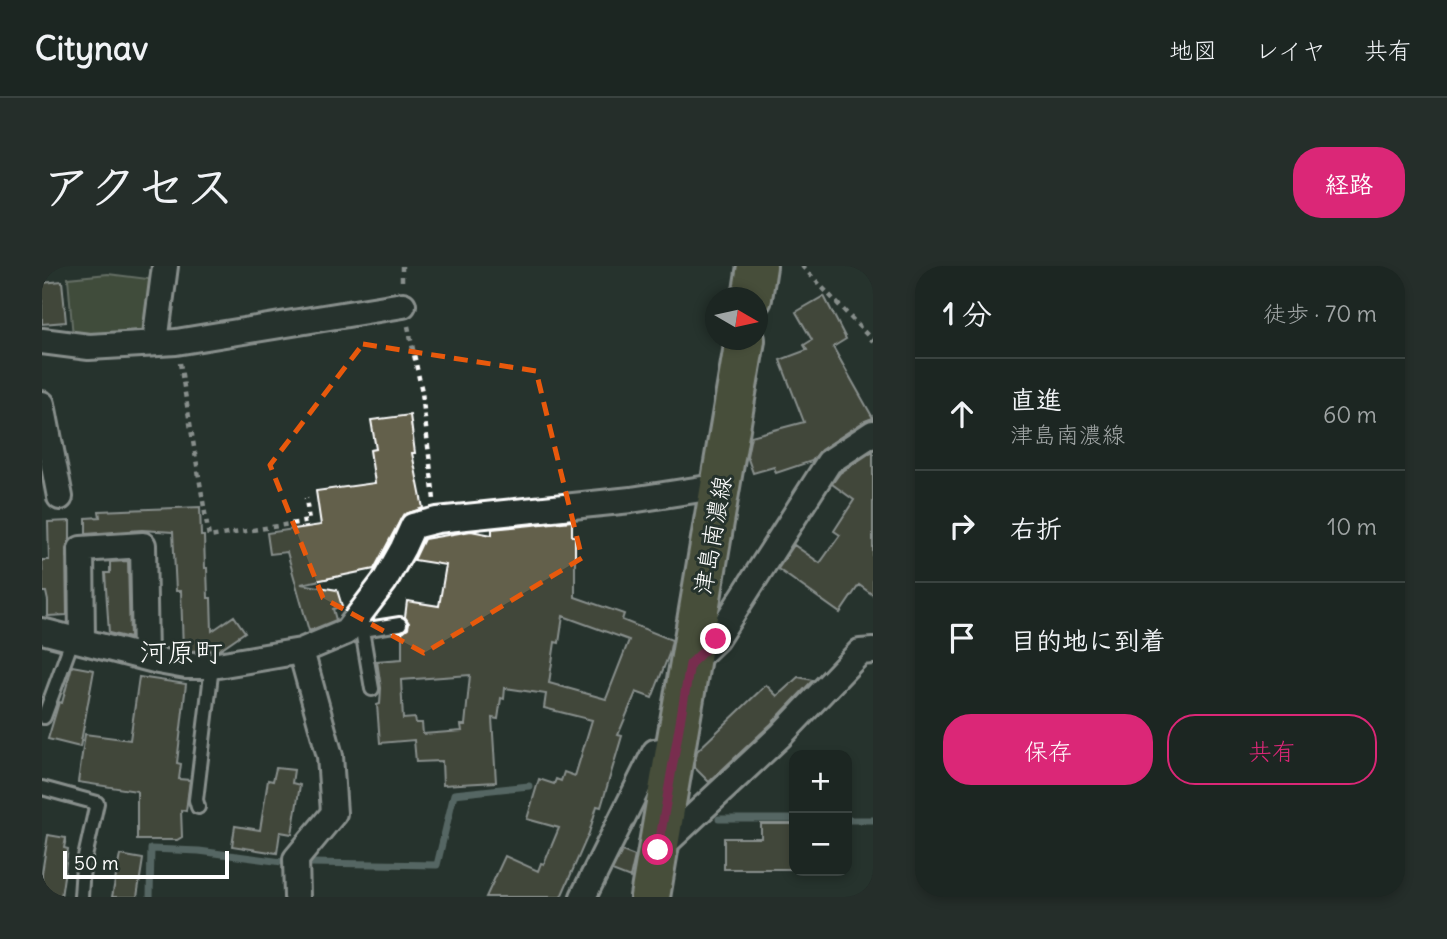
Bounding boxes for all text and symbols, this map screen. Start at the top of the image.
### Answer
text: Citynav [35,27,148,69]
text: 地図 [1169,35,1217,65]
text: レイヤ [1255,35,1326,65]
text: 共有 [1364,35,1412,65]
button: 経路 [1293,147,1405,218]
text: アクセス [42,156,235,217]
north arrow [705,287,768,350]
text: 1 分 [943,295,992,333]
text: 徒歩 · 70 m [1263,299,1377,328]
text: 直進 [1010,383,1062,416]
icon: ahead [943,395,981,433]
text: 60 m [1323,400,1377,429]
text: 津島南濃線 [1010,420,1125,449]
street label: 津島南濃線 [687,473,737,597]
icon: right [943,507,981,545]
text: 右折 [1010,512,1062,545]
text: 10 m [1327,512,1377,541]
icon: arrive [943,619,981,657]
route end [700,623,731,654]
text: 目的地に到着 [1010,624,1166,657]
district label: 河原町 [139,634,223,670]
button: 保存 [943,714,1153,785]
button: 共有 [1167,714,1377,785]
map controls [789,750,852,876]
button: + [789,750,852,813]
button: − [789,813,852,876]
route start [642,834,673,865]
scale bar [63,848,229,880]
text: 50 m [74,851,119,875]

